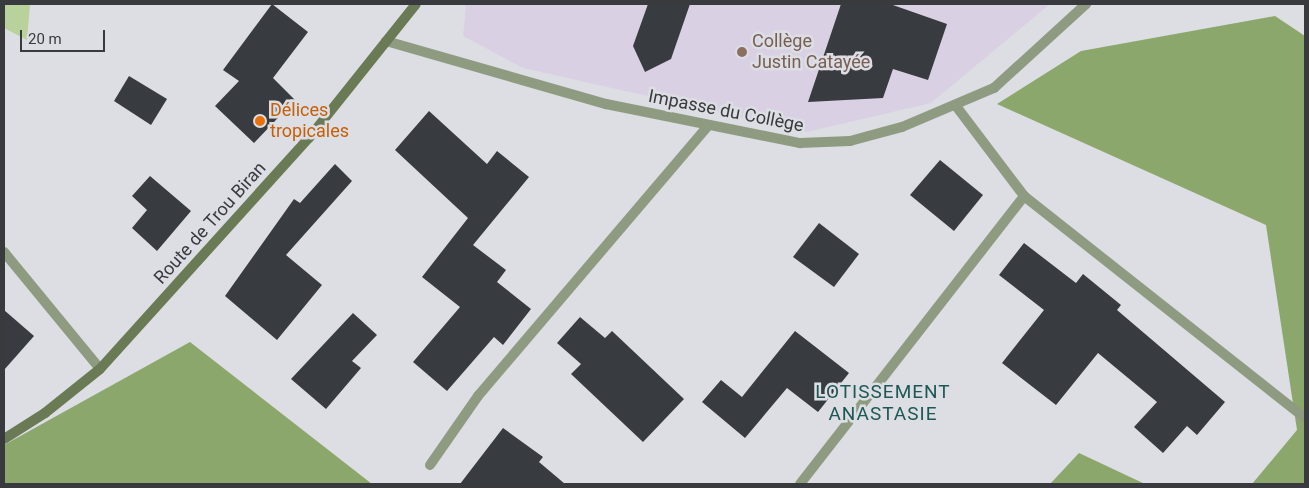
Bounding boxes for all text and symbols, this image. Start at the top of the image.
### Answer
scale bar [22,20,108,52]
text: 20 m [28,30,62,48]
place label: Collège Justin Catayée [752,31,870,74]
marker: Collège Justin Catayée [736,46,748,58]
street label: Impasse du Collège [647,85,805,137]
place label: Délices tropicales [270,100,349,142]
marker: Délices tropicales [254,115,266,127]
street label: Route de Trou Biran [149,157,271,289]
district label: LOTISSEMENT ANASTASIE [814,381,952,425]

